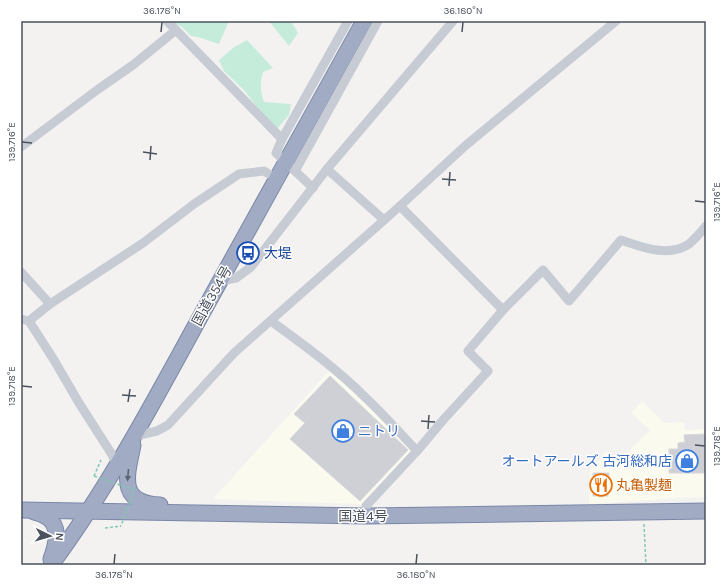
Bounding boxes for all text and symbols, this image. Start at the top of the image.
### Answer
text: 36.178°N [143,5,181,17]
text: 36.180°N [443,5,483,17]
text: 139.716°E [6,122,18,162]
text: 139.716°E [711,182,723,222]
bus stop icon: 大堤 [235,240,261,266]
place label: 大堤 [264,245,292,262]
street label: 国道354号 [189,263,235,329]
text: 139.718°E [6,366,18,406]
shop icon: ニトリ [330,418,356,444]
place label: ニトリ [358,423,400,440]
text: 139.718°E [711,426,723,466]
shop icon: オートアールズ 古河総和店 [674,448,700,474]
place label: オートアールズ 古河総和店 [502,453,672,470]
one-way arrow [125,469,131,481]
restaurant icon: 丸亀製麺 [588,472,614,498]
place label: 丸亀製麺 [616,477,672,494]
street label: 国道4号 [338,508,388,525]
north arrow [30,516,70,556]
text: N [53,532,66,541]
text: 36.178°N [95,569,133,581]
text: 36.180°N [396,569,436,581]

